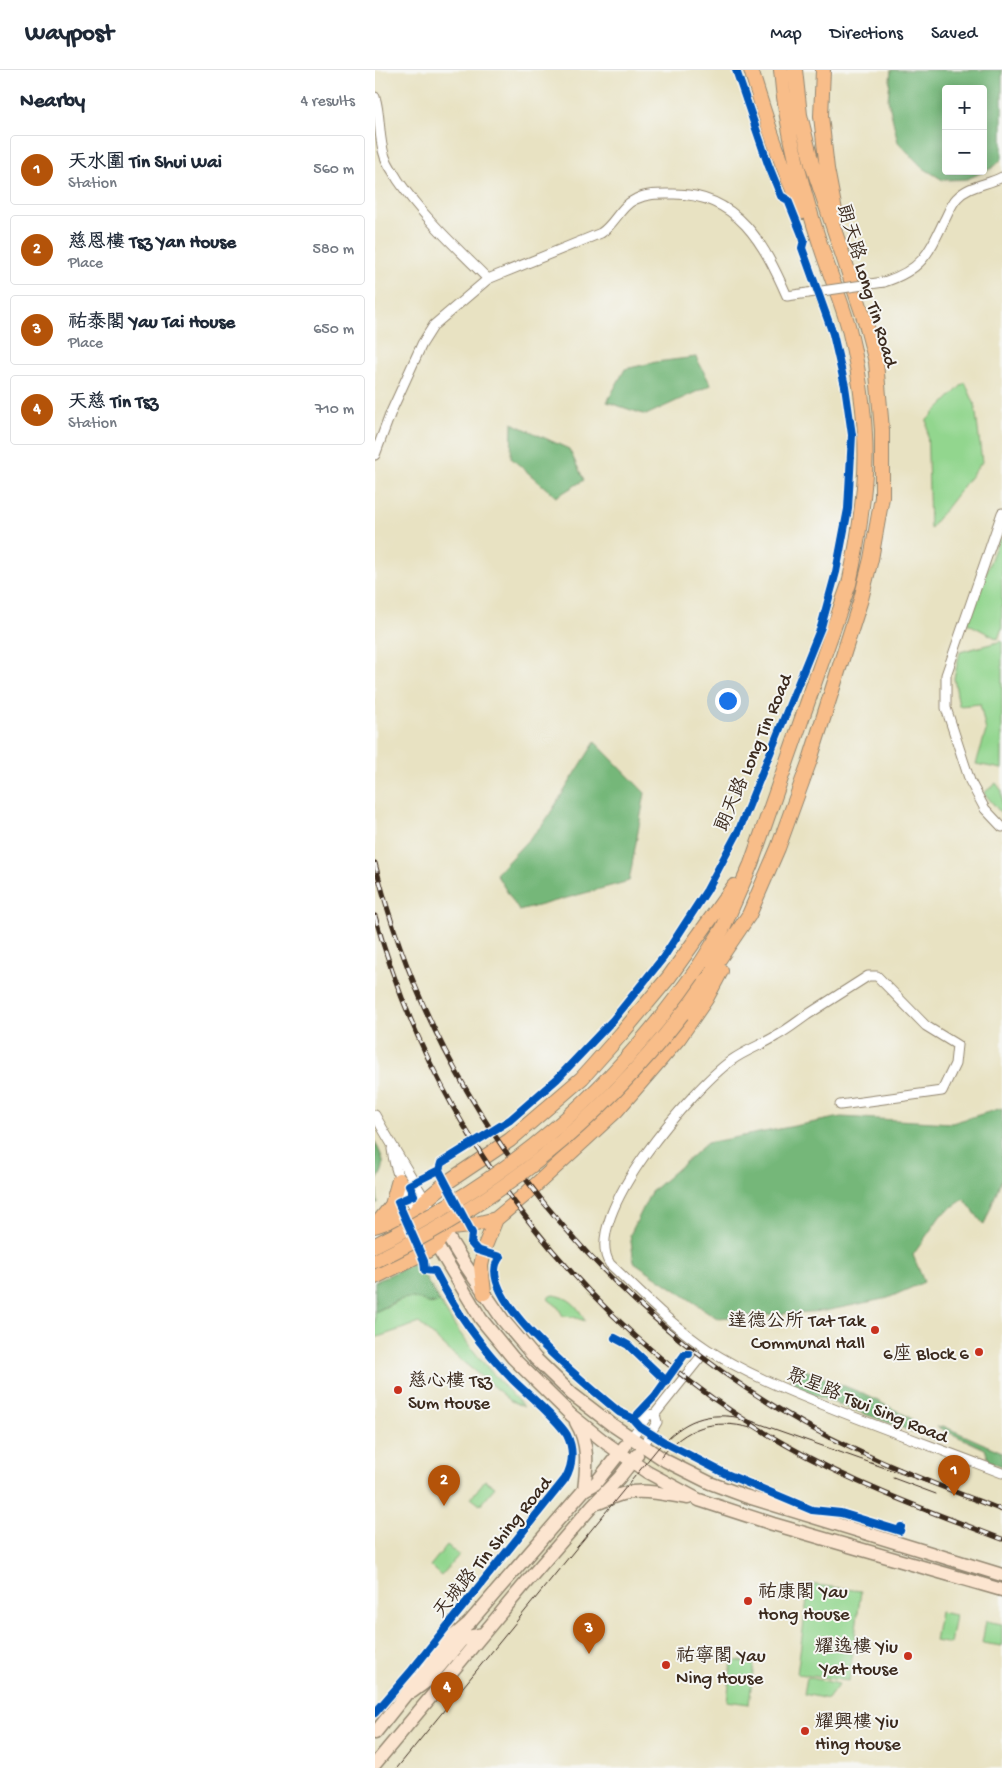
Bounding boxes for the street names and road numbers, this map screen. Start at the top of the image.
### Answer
street label: 朗天路 Long Tin Road [830,202,903,372]
street label: 朗天路 Long Tin Road [711,669,800,836]
street label: 聚星路 Tsui Sing Road [783,1363,953,1451]
street label: 天城路 Tin Shing Road [429,1471,559,1624]

